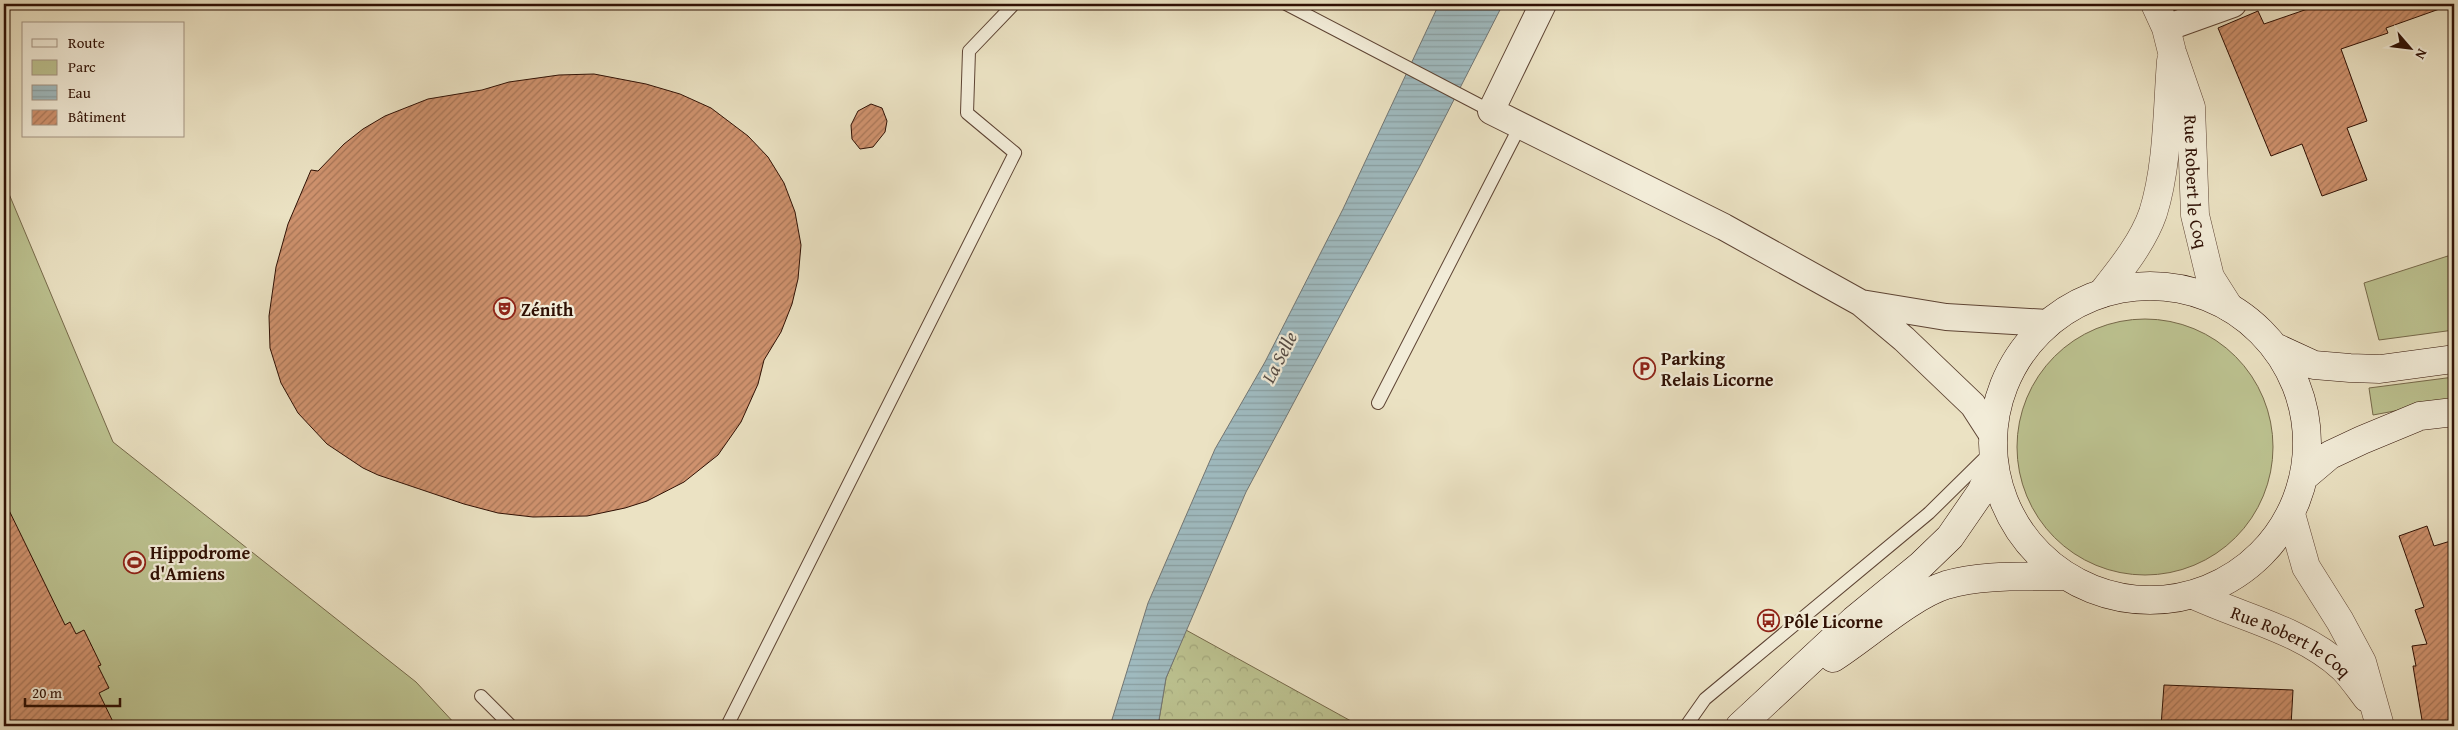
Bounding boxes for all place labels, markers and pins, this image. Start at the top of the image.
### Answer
place label: Zénith [521,296,574,323]
theatre icon: Zénith [493,297,517,321]
place label: Parking Relais Licorne [1661,345,1774,393]
parking icon: Parking Relais Licorne [1633,356,1657,380]
place label: Hippodrome d'Amiens [150,539,250,587]
sports icon: Hippodrome d'Amiens [122,550,146,574]
place label: Pôle Licorne [1784,608,1883,635]
bus stop icon: Pôle Licorne [1756,609,1780,633]

